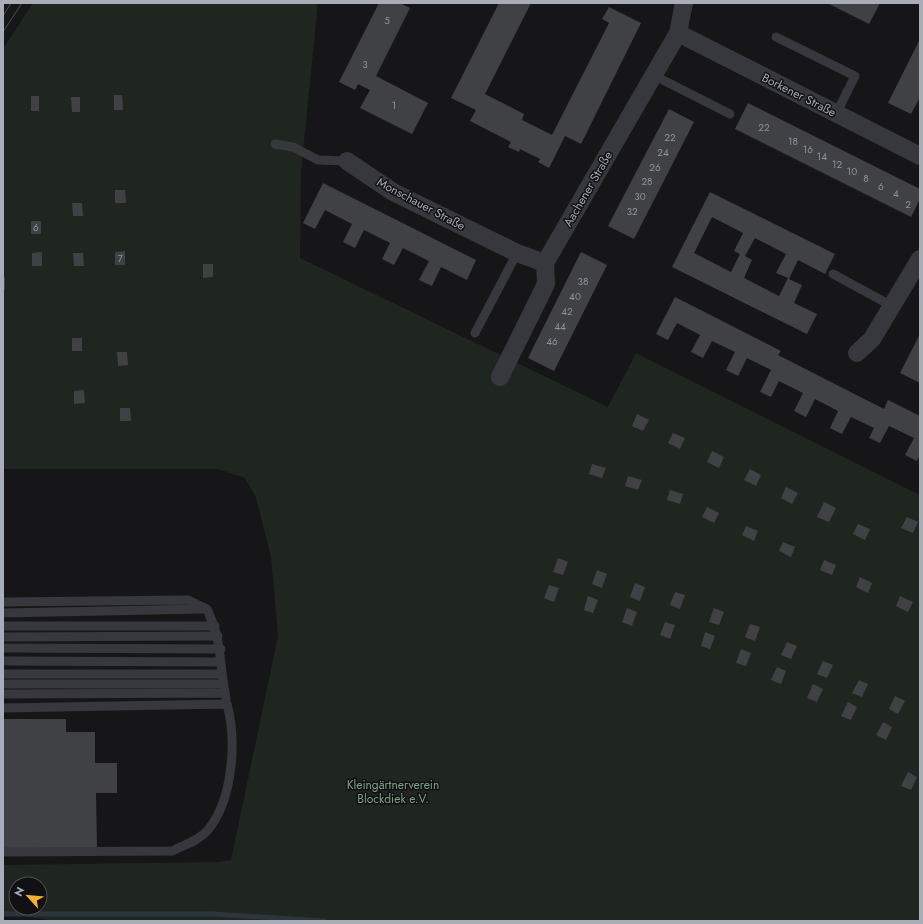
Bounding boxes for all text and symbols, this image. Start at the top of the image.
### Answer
house number: 5 [384,13,390,28]
house number: 3 [362,57,368,72]
street label: Borkener Straße [759,69,839,121]
house number: 1 [392,98,396,113]
house number: 22 [758,120,770,135]
house number: 22 [664,130,676,145]
house number: 18 [788,134,798,149]
house number: 16 [803,142,813,157]
house number: 24 [657,145,669,160]
street label: Aachener Straße [559,148,617,230]
house number: 14 [817,149,827,164]
house number: 12 [832,157,842,172]
house number: 26 [649,160,661,175]
house number: 10 [847,164,857,179]
house number: 8 [863,171,869,186]
street label: Monschauer Straße [374,173,468,235]
house number: 28 [641,174,653,189]
house number: 6 [878,179,884,194]
house number: 4 [893,186,899,201]
house number: 30 [634,189,646,204]
house number: 2 [905,197,911,212]
house number: 32 [626,204,638,219]
house number: 6 [33,220,39,235]
house number: 7 [117,251,123,266]
house number: 38 [578,274,588,289]
house number: 40 [569,289,581,304]
house number: 42 [561,304,573,319]
house number: 44 [554,319,566,334]
house number: 46 [546,334,558,349]
park label: Kleingärtnerverein Blockdiek e.V. [347,776,439,808]
north arrow [8,876,48,916]
text: N [10,884,28,899]

